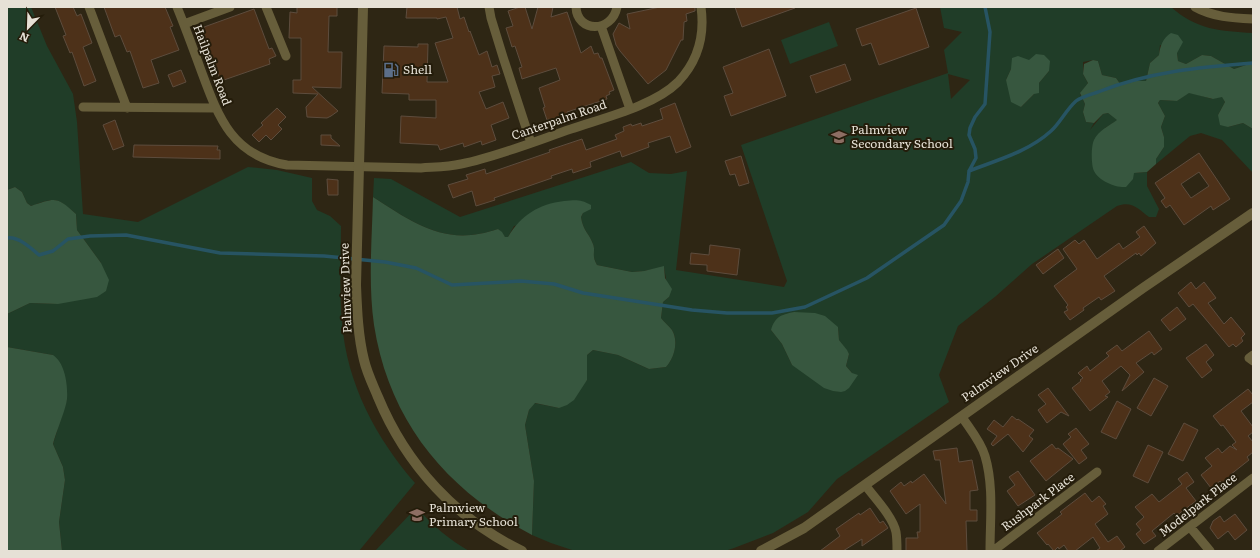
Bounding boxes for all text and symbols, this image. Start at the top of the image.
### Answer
north arrow [8,8,48,48]
street label: Hailpalm Road [189,22,237,108]
text: N [16,29,31,47]
place label: Shell [403,60,432,78]
fuel station icon: Shell [382,61,400,79]
street label: Canterpalm Road [509,94,609,144]
place label: Palmview Secondary School [851,120,953,152]
school or university icon: Palmview Secondary School [830,128,848,146]
street label: Palmview Drive [334,243,356,333]
street label: Palmview Drive [957,339,1042,405]
street label: Rushpark Place [997,468,1078,535]
street label: Modelpark Place [1155,468,1240,540]
place label: Palmview Primary School [429,498,518,530]
school or university icon: Palmview Primary School [408,506,426,524]

